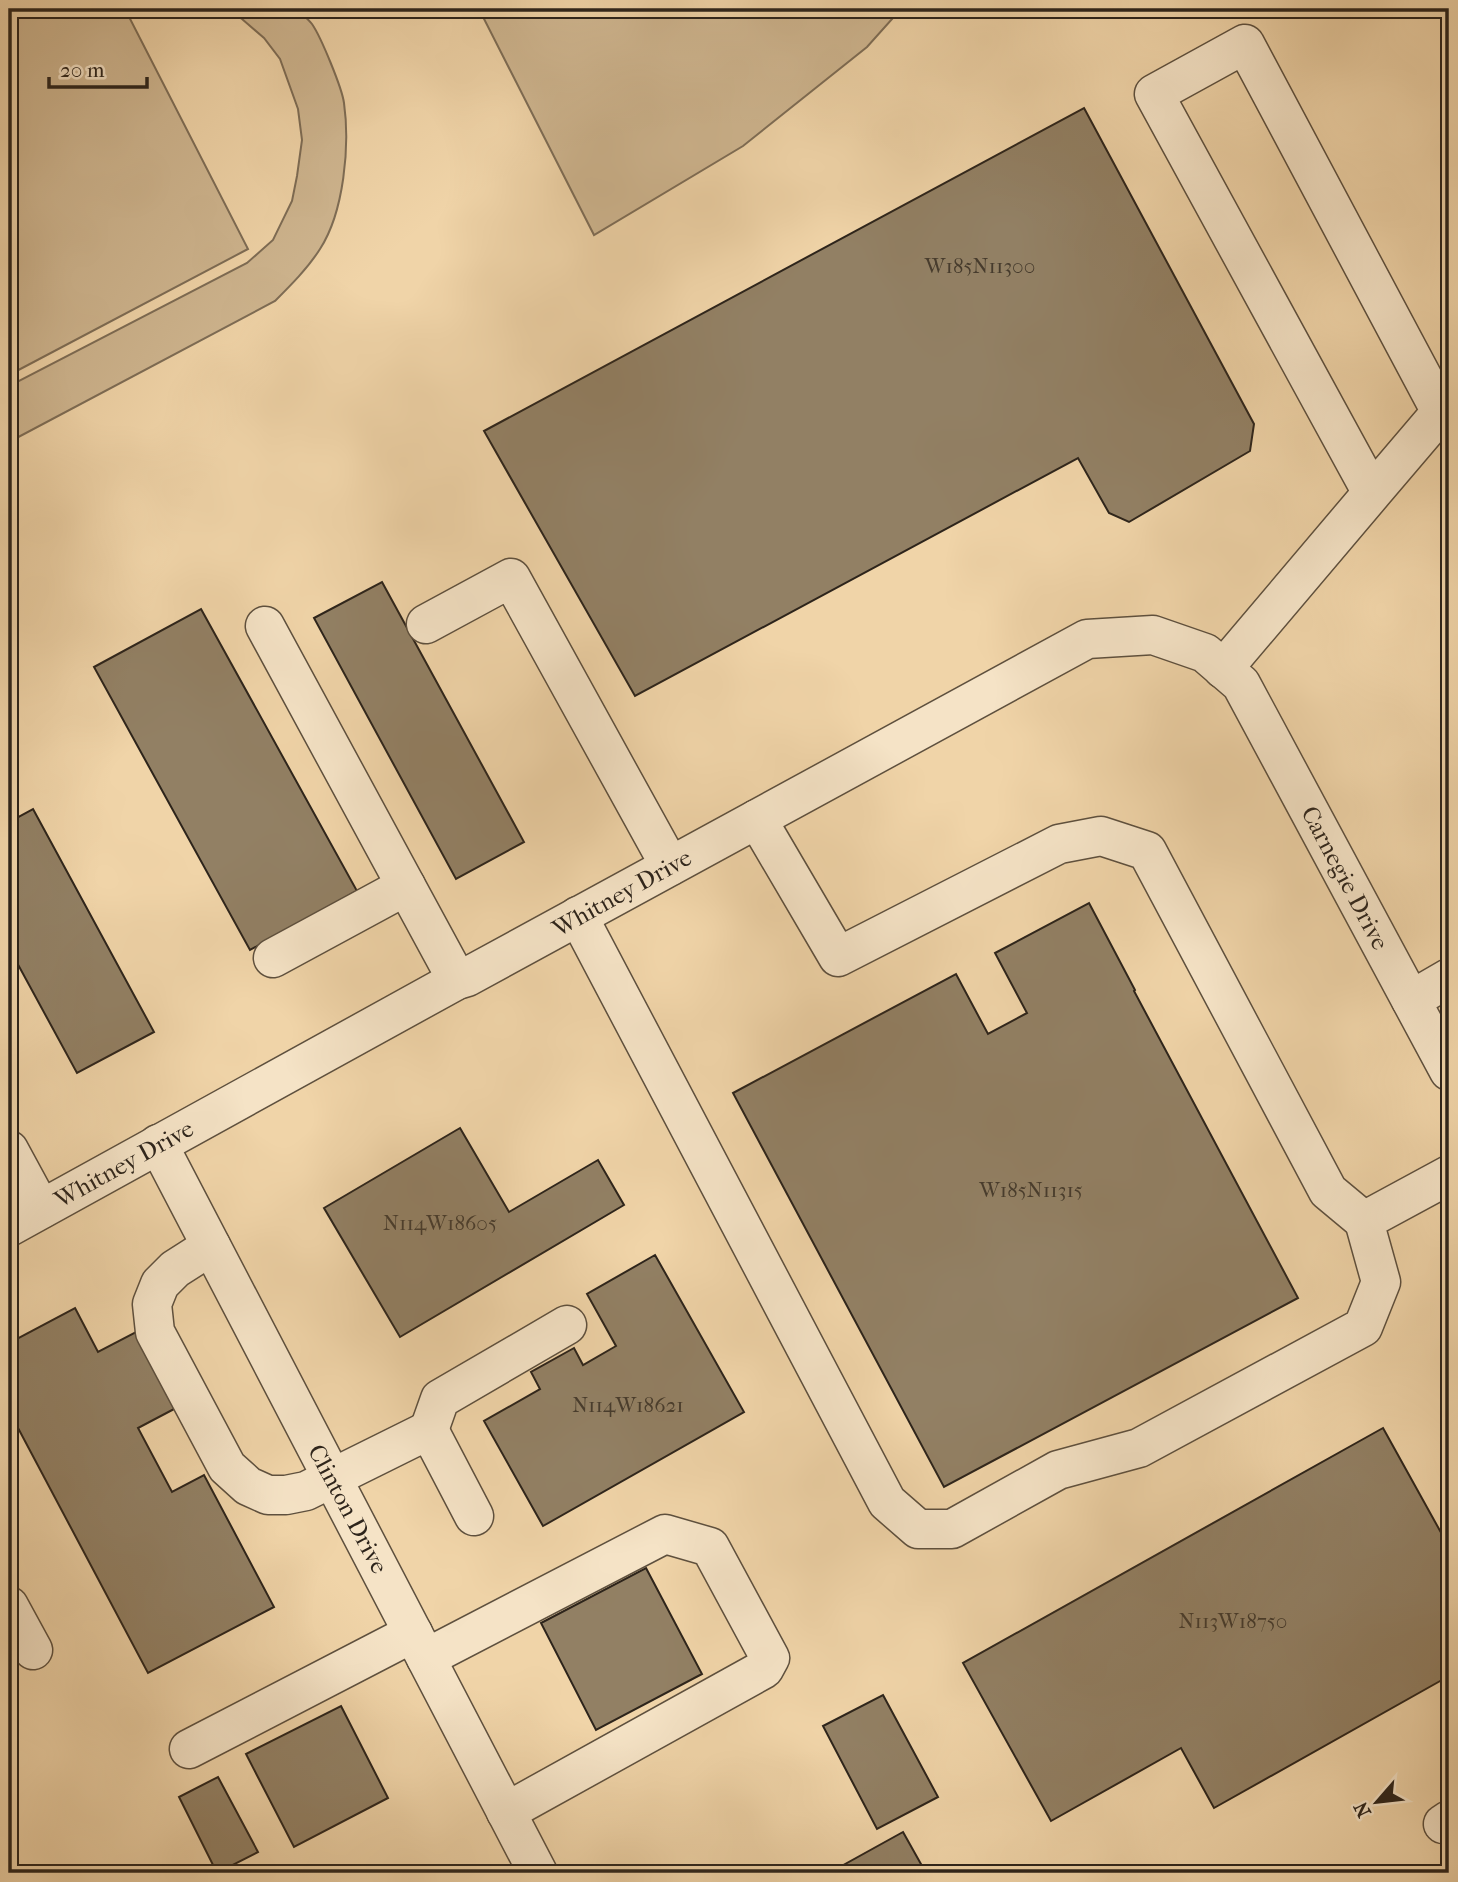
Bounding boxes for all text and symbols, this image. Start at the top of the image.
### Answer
scale bar [49,46,147,90]
text: 20 m [60,58,105,82]
house number: W185N11300 [924,254,1035,278]
street label: Carnegie Drive [1295,801,1395,955]
street label: Whitney Drive [547,843,696,943]
street label: Whitney Drive [49,1114,198,1214]
house number: W185N11315 [978,1178,1083,1202]
house number: N114W18605 [383,1211,497,1235]
house number: N114W18621 [572,1393,684,1417]
street label: Clinton Drive [302,1440,394,1578]
house number: N113W18750 [1179,1609,1287,1633]
north arrow [1342,1766,1412,1836]
text: N [1350,1797,1376,1821]

